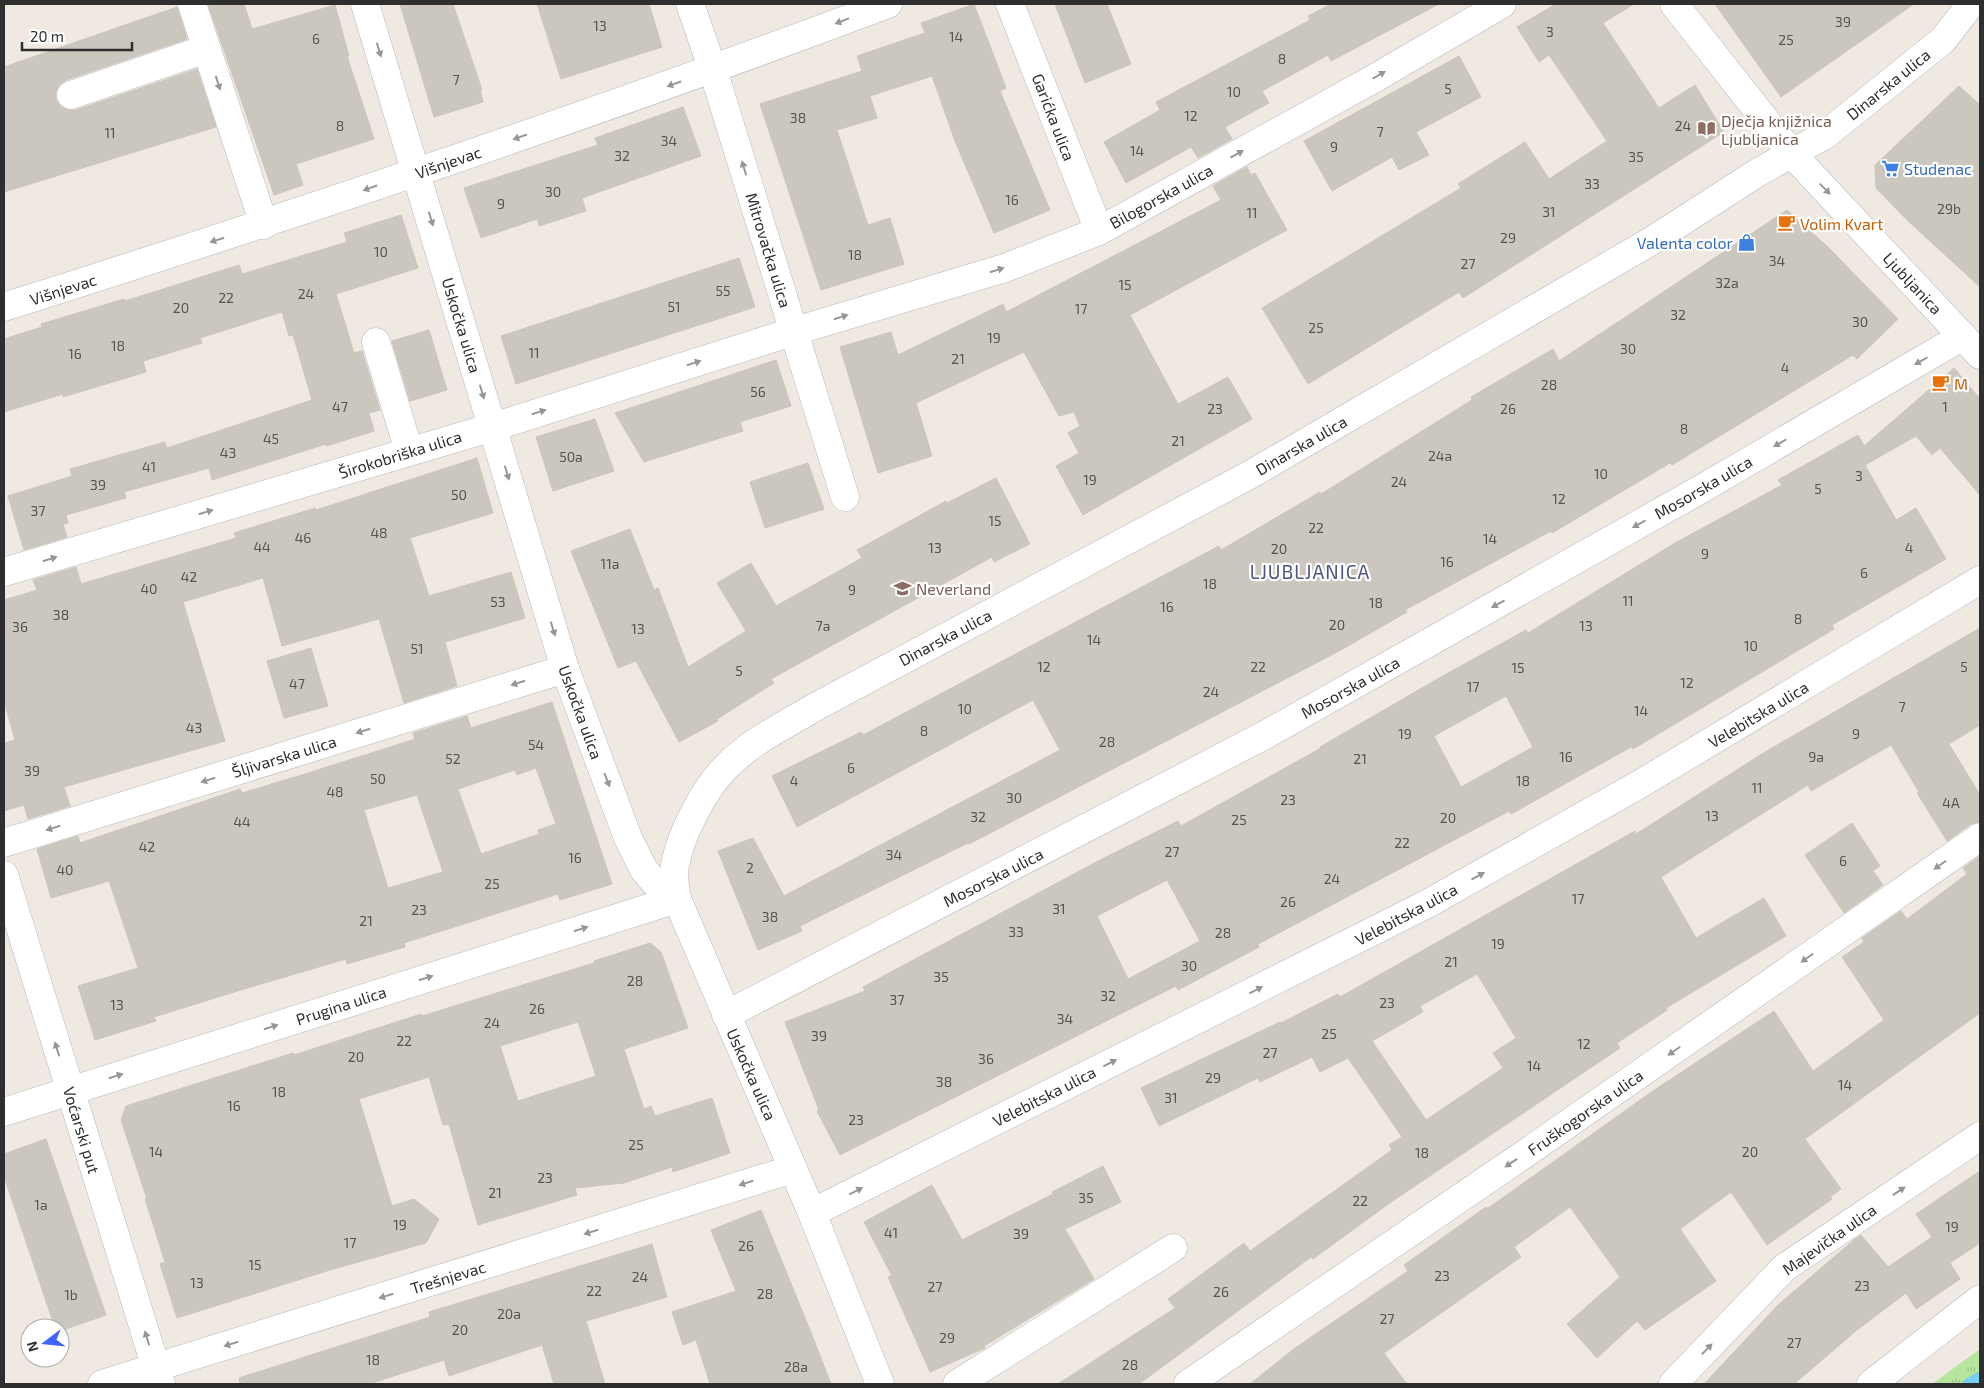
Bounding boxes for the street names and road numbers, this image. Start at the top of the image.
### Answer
street label: Dinarska ulica [1842,44,1934,124]
street label: Garićka ulica [1029,71,1079,163]
street label: Višnjevac [412,142,484,183]
street label: Bilogorska ulica [1106,160,1216,232]
street label: Mitrovačka ulica [742,190,796,310]
street label: Ljubljanica [1879,248,1947,319]
street label: Višnjevac [27,269,99,310]
street label: Uskočka ulica [439,275,485,375]
street label: Dinarska ulica [1252,411,1350,479]
street label: Širokobriška ulica [336,426,464,482]
street label: Mosorska ulica [1651,451,1755,523]
street label: Dinarska ulica [895,605,995,669]
street label: Mosorska ulica [1297,652,1403,722]
street label: Uskočka ulica [555,662,607,762]
street label: Velebitska ulica [1705,677,1811,751]
street label: Šljivarska ulica [229,731,339,782]
street label: Mosorska ulica [940,844,1046,910]
street label: Velebitska ulica [1352,879,1460,949]
street label: Prugina ulica [293,981,389,1029]
street label: Uskočka ulica [723,1025,781,1123]
street label: Velebitska ulica [989,1062,1099,1130]
street label: Fruškogorska ulica [1524,1065,1646,1159]
street label: Voćarski put [60,1084,104,1176]
street label: Majevička ulica [1778,1200,1880,1279]
street label: Trešnjevac [408,1257,488,1298]

